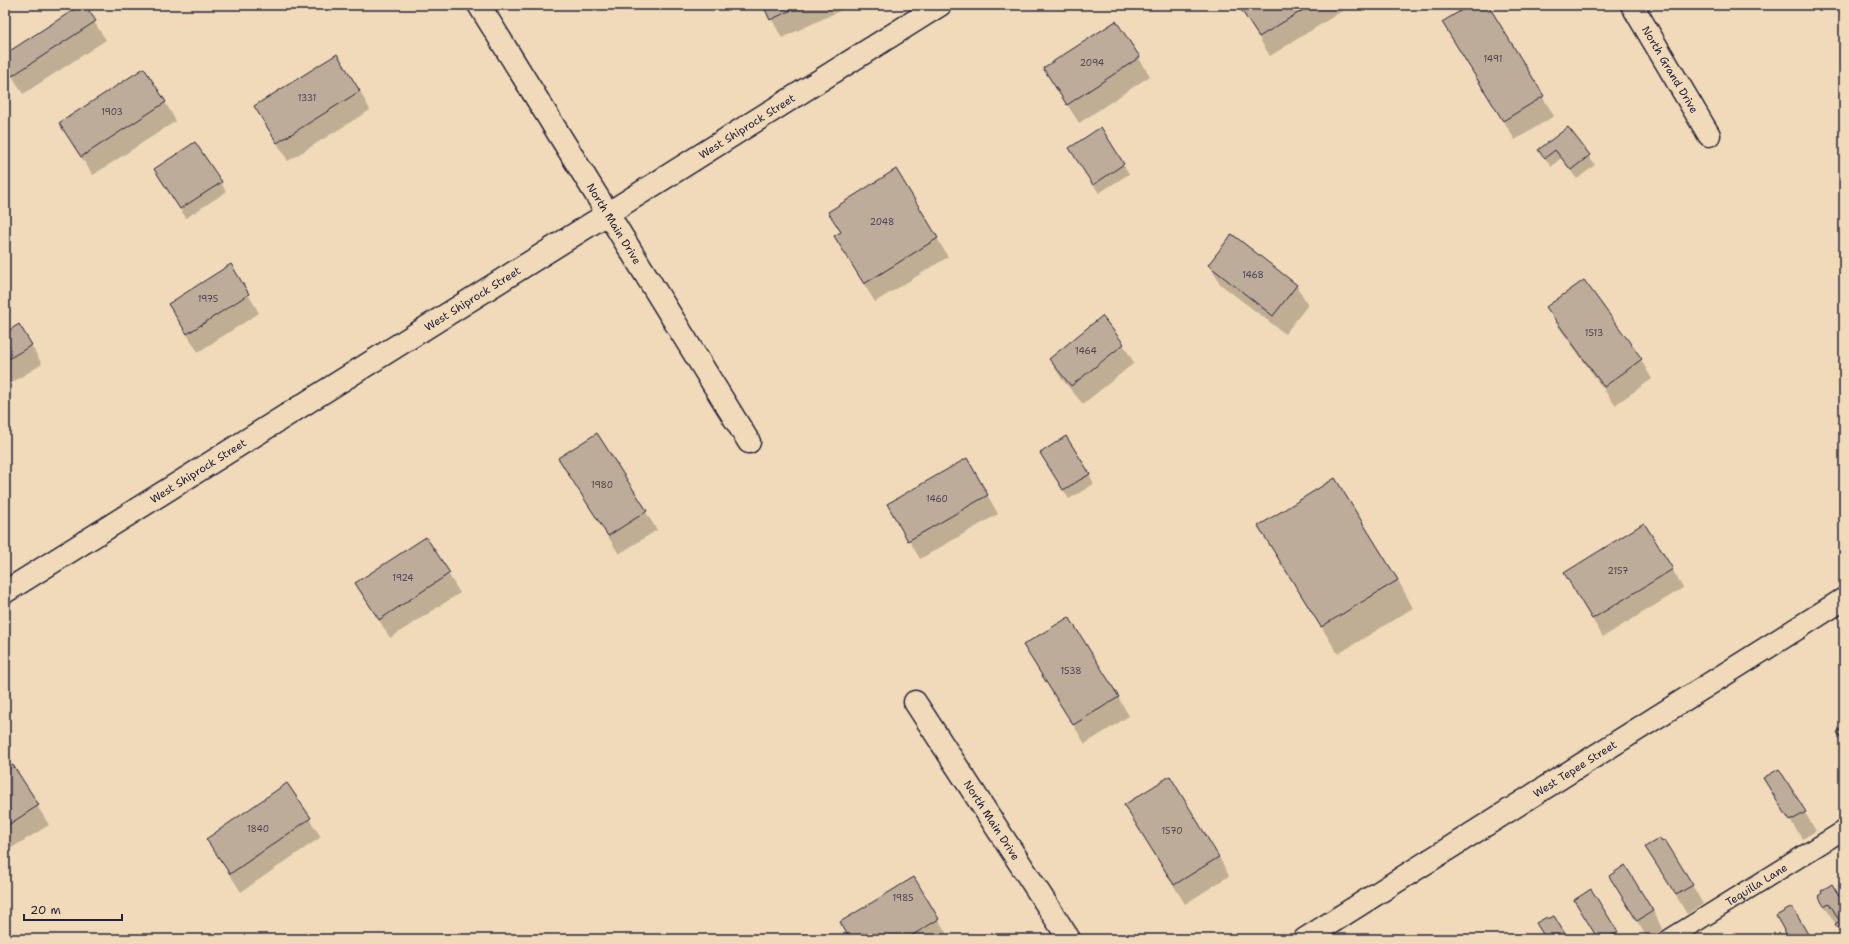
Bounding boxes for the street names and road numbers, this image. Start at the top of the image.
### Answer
street label: North Grand Drive [1638,23,1702,116]
street label: West Shiprock Street [696,91,798,163]
street label: North Main Drive [583,180,644,267]
street label: West Shiprock Street [422,263,524,335]
street label: West Shiprock Street [147,435,250,507]
street label: West Tepee Street [1530,737,1620,801]
street label: North Main Drive [960,777,1023,864]
street label: Tequilla Lane [1723,860,1790,910]

